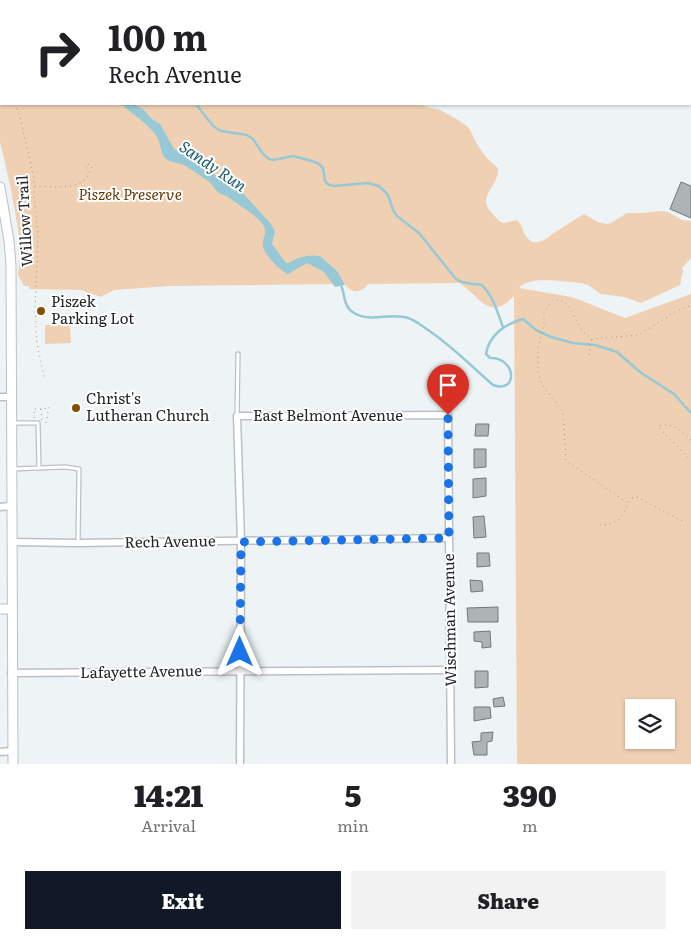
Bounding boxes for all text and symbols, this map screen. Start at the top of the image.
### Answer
text: 100 m [108,10,208,62]
icon: right [25,20,90,85]
text: Rech Avenue [108,57,242,90]
water label: Sandy Run [175,134,252,197]
street label: Willow Trail [10,175,37,267]
park label: Piszek Preserve [78,182,182,205]
place label: Piszek Parking Lot [51,289,134,329]
marker: Piszek Parking Lot [35,305,47,317]
pin [427,364,469,415]
icon: arrive [434,371,462,399]
place label: Christ's Lutheran Church [86,386,210,426]
marker: Christ's Lutheran Church [70,402,82,414]
street label: East Belmont Avenue [253,403,403,426]
street label: Rech Avenue [124,528,216,553]
street label: Wischman Avenue [436,553,461,687]
position arrow [213,625,265,677]
street label: Lafayette Avenue [80,658,202,683]
map controls [625,699,675,749]
button: layers [625,699,675,749]
text: 14:21 [134,772,203,816]
text: 5 [345,772,362,816]
text: 390 [503,772,557,816]
text: Arrival [141,813,196,837]
text: min [337,813,369,837]
text: m [522,813,538,837]
button: Exit [25,871,341,929]
button: Share [351,871,666,929]

